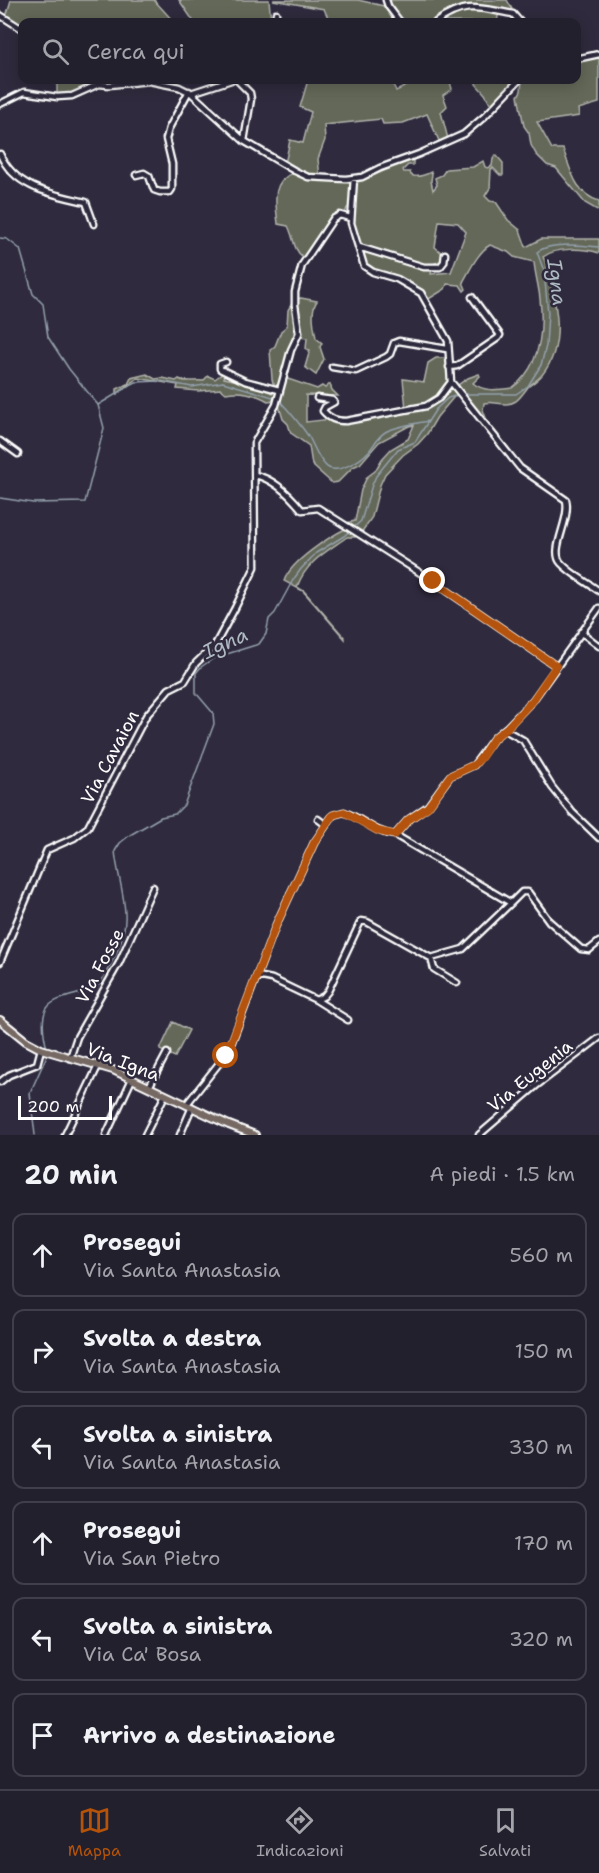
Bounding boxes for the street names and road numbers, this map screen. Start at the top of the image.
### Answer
street label: Via Cavaion [75,706,145,808]
street label: Via Fosse [70,924,130,1008]
street label: Via Eugenia [482,1034,578,1118]
street label: Via Igna [83,1037,163,1087]

